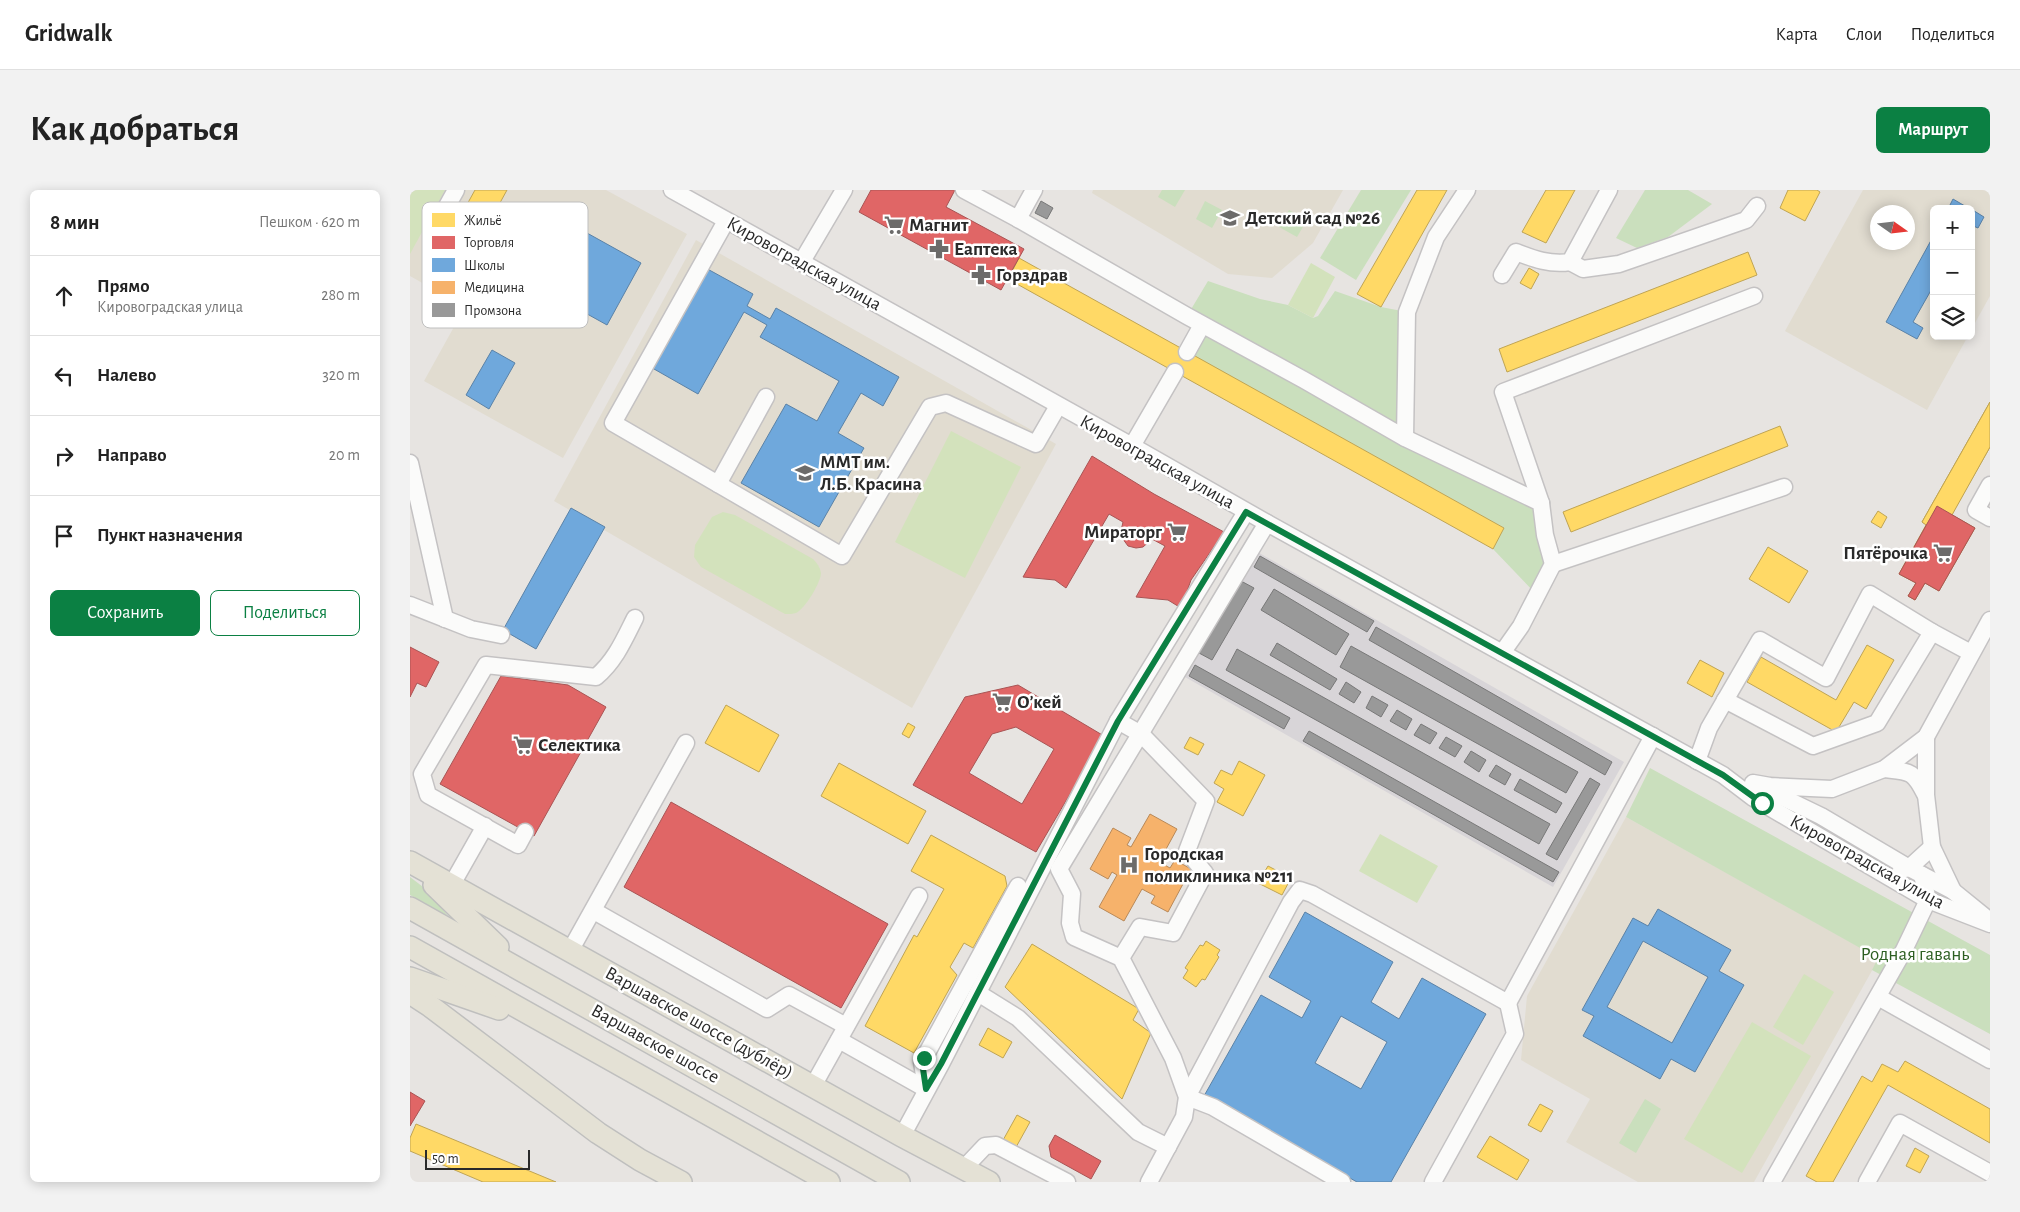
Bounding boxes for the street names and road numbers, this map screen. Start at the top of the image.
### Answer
street label: Кировоградская улица [724,214,885,315]
street label: Кировоградская улица [1077,412,1238,513]
street label: Кировоградская улица [1787,812,1948,913]
street label: Варшавское шоссе (дублёр) [601,962,797,1084]
street label: Варшавское шоссе [587,999,723,1089]

